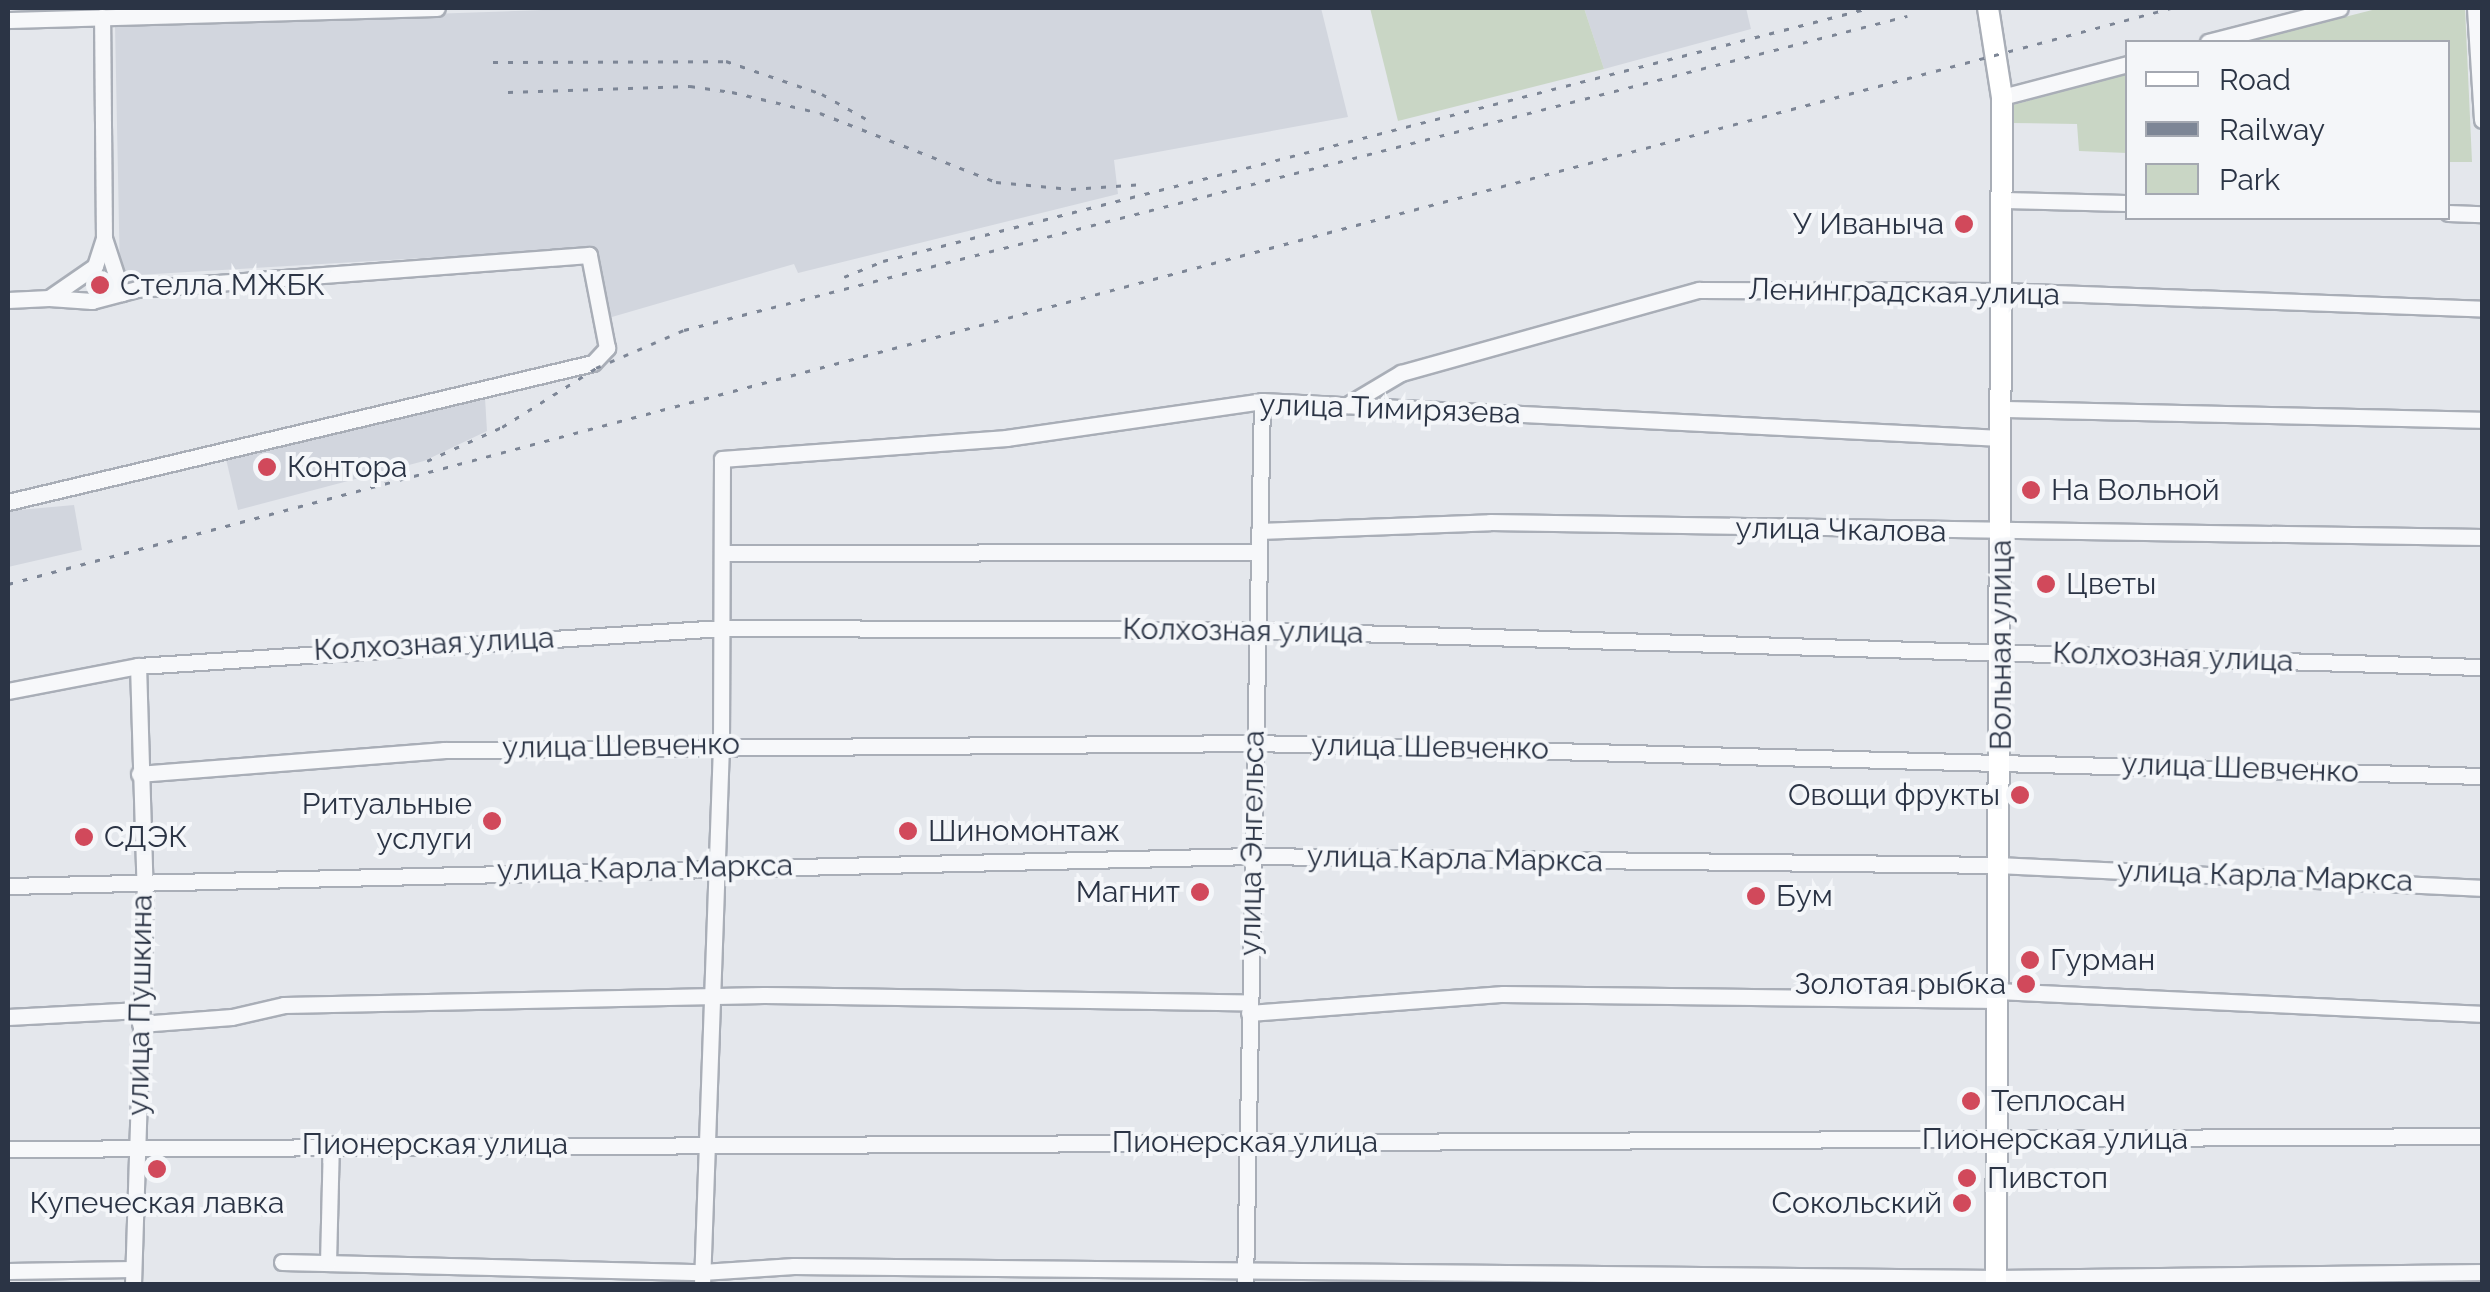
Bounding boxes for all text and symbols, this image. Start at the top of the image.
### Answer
legend [2125,40,2450,220]
text: Road [2219,62,2291,97]
text: Railway [2219,112,2325,147]
text: Park [2219,162,2280,197]
place label: У Иваныча [1793,206,1944,242]
marker: У Иваныча [1953,213,1975,235]
place label: Стелла МЖБК [120,267,325,303]
street label: Ленинградская улица [1747,271,2061,313]
marker: Стелла МЖБК [89,274,111,296]
street label: улица Тимирязева [1258,386,1522,432]
place label: Контора [287,449,407,485]
marker: Контора [256,456,278,478]
place label: На Вольной [2051,472,2220,508]
marker: На Вольной [2020,479,2042,501]
street label: улица Чкалова [1735,510,1947,550]
street label: Вольная улица [1983,539,2019,751]
place label: Цветы [2066,566,2156,602]
marker: Цветы [2035,573,2057,595]
street label: Колхозная улица [1122,611,1364,651]
street label: Колхозная улица [312,620,556,668]
street label: Колхозная улица [2052,635,2294,679]
street label: улица Шевченко [502,726,740,766]
street label: улица Шевченко [1311,727,1549,767]
street label: улица Энгельса [1232,730,1272,956]
street label: улица Шевченко [2120,746,2360,790]
place label: Овощи фрукты [1788,777,2000,813]
marker: Овощи фрукты [2009,784,2031,806]
place label: Ритуальные услуги [302,786,472,856]
marker: Ритуальные услуги [481,810,503,832]
place label: Шиномонтаж [928,813,1120,849]
place label: СДЭК [104,819,187,855]
marker: Шиномонтаж [897,820,919,842]
marker: СДЭК [73,826,95,848]
street label: улица Карла Маркса [1307,838,1603,880]
street label: улица Карла Маркса [497,847,793,889]
street label: улица Карла Маркса [2116,853,2414,899]
place label: Магнит [1076,874,1180,910]
place label: Бум [1776,878,1833,914]
marker: Магнит [1189,881,1211,903]
marker: Бум [1745,885,1767,907]
street label: улица Пушкина [120,894,160,1116]
place label: Гурман [2050,942,2155,978]
marker: Гурман [2019,949,2041,971]
place label: Золотая рыбка [1794,966,2006,1002]
marker: Золотая рыбка [2015,973,2037,995]
place label: Теплосан [1991,1083,2126,1119]
marker: Теплосан [1960,1090,1982,1112]
street label: Пионерская улица [1921,1121,2189,1157]
street label: Пионерская улица [1111,1124,1379,1160]
street label: Пионерская улица [301,1126,569,1162]
marker: Купеческая лавка [146,1158,168,1180]
place label: Пивстоп [1987,1160,2108,1196]
marker: Пивстоп [1956,1167,1978,1189]
place label: Купеческая лавка [30,1185,284,1221]
place label: Сокольский [1772,1185,1942,1221]
marker: Сокольский [1951,1192,1973,1214]

